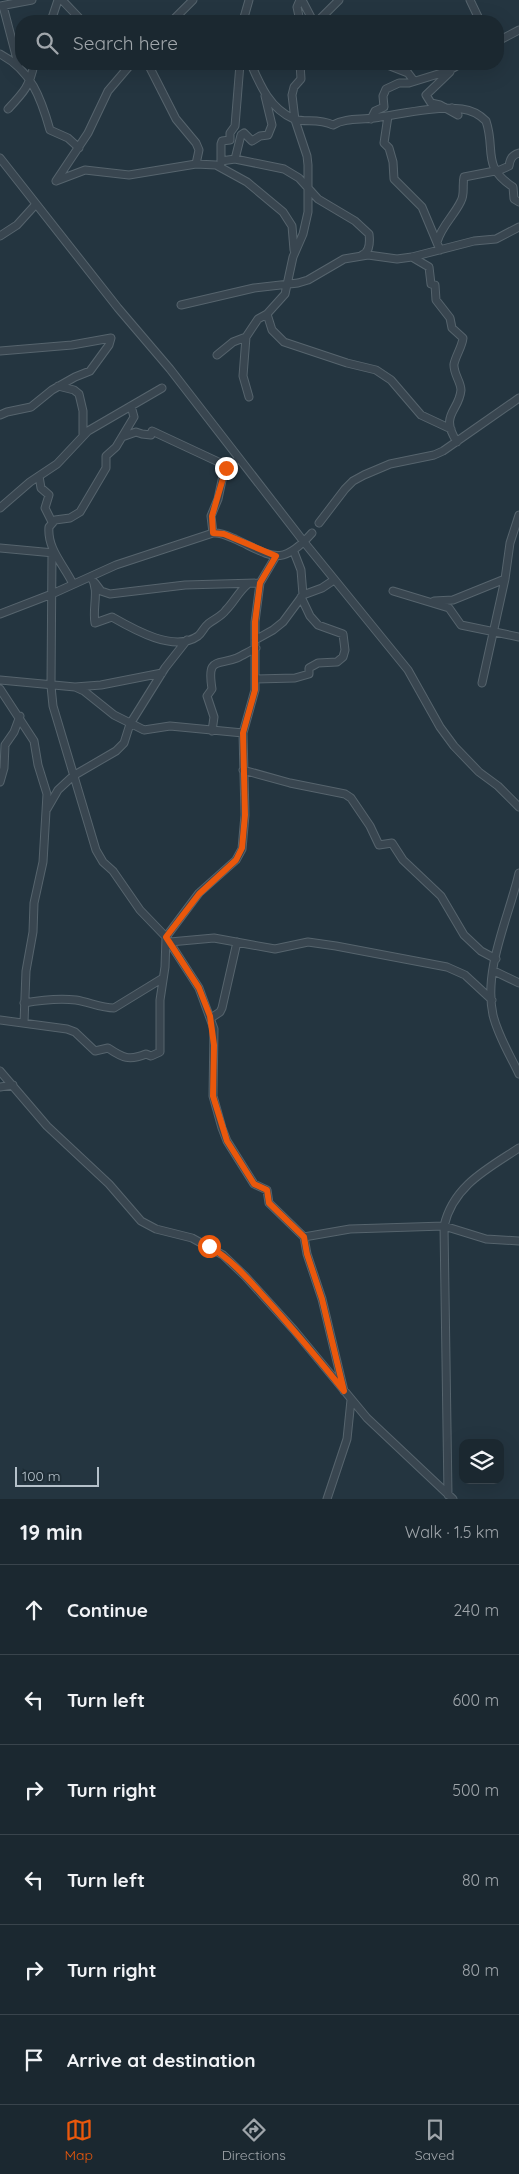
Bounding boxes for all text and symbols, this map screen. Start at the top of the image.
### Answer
search box [15,15,504,70]
icon: search [33,29,61,57]
text: Search here [73,31,178,55]
route end [215,457,238,480]
route start [198,1235,221,1258]
map controls [459,1439,504,1484]
button: layers [459,1439,504,1484]
scale bar [15,1464,99,1487]
text: 100 m [22,1467,60,1485]
text: 19 min [20,1519,83,1545]
text: Walk · 1.5 km [405,1522,499,1542]
icon: ahead [20,1596,48,1624]
text: Continue [67,1598,148,1622]
text: 240 m [453,1600,499,1620]
icon: left [20,1686,48,1714]
text: Turn left [67,1688,145,1712]
text: 600 m [452,1690,499,1710]
icon: right [20,1776,48,1804]
text: Turn right [67,1778,156,1802]
text: 500 m [452,1780,499,1800]
icon: left [20,1866,48,1894]
text: Turn left [67,1868,145,1892]
text: 80 m [462,1870,499,1890]
icon: right [20,1956,48,1984]
text: Turn right [67,1958,156,1982]
text: 80 m [462,1960,499,1980]
icon: arrive [20,2046,48,2074]
text: Arrive at destination [67,2048,256,2072]
tab: Map [64,2116,93,2164]
tab: Directions [222,2116,286,2164]
tab: Saved [415,2116,455,2164]

